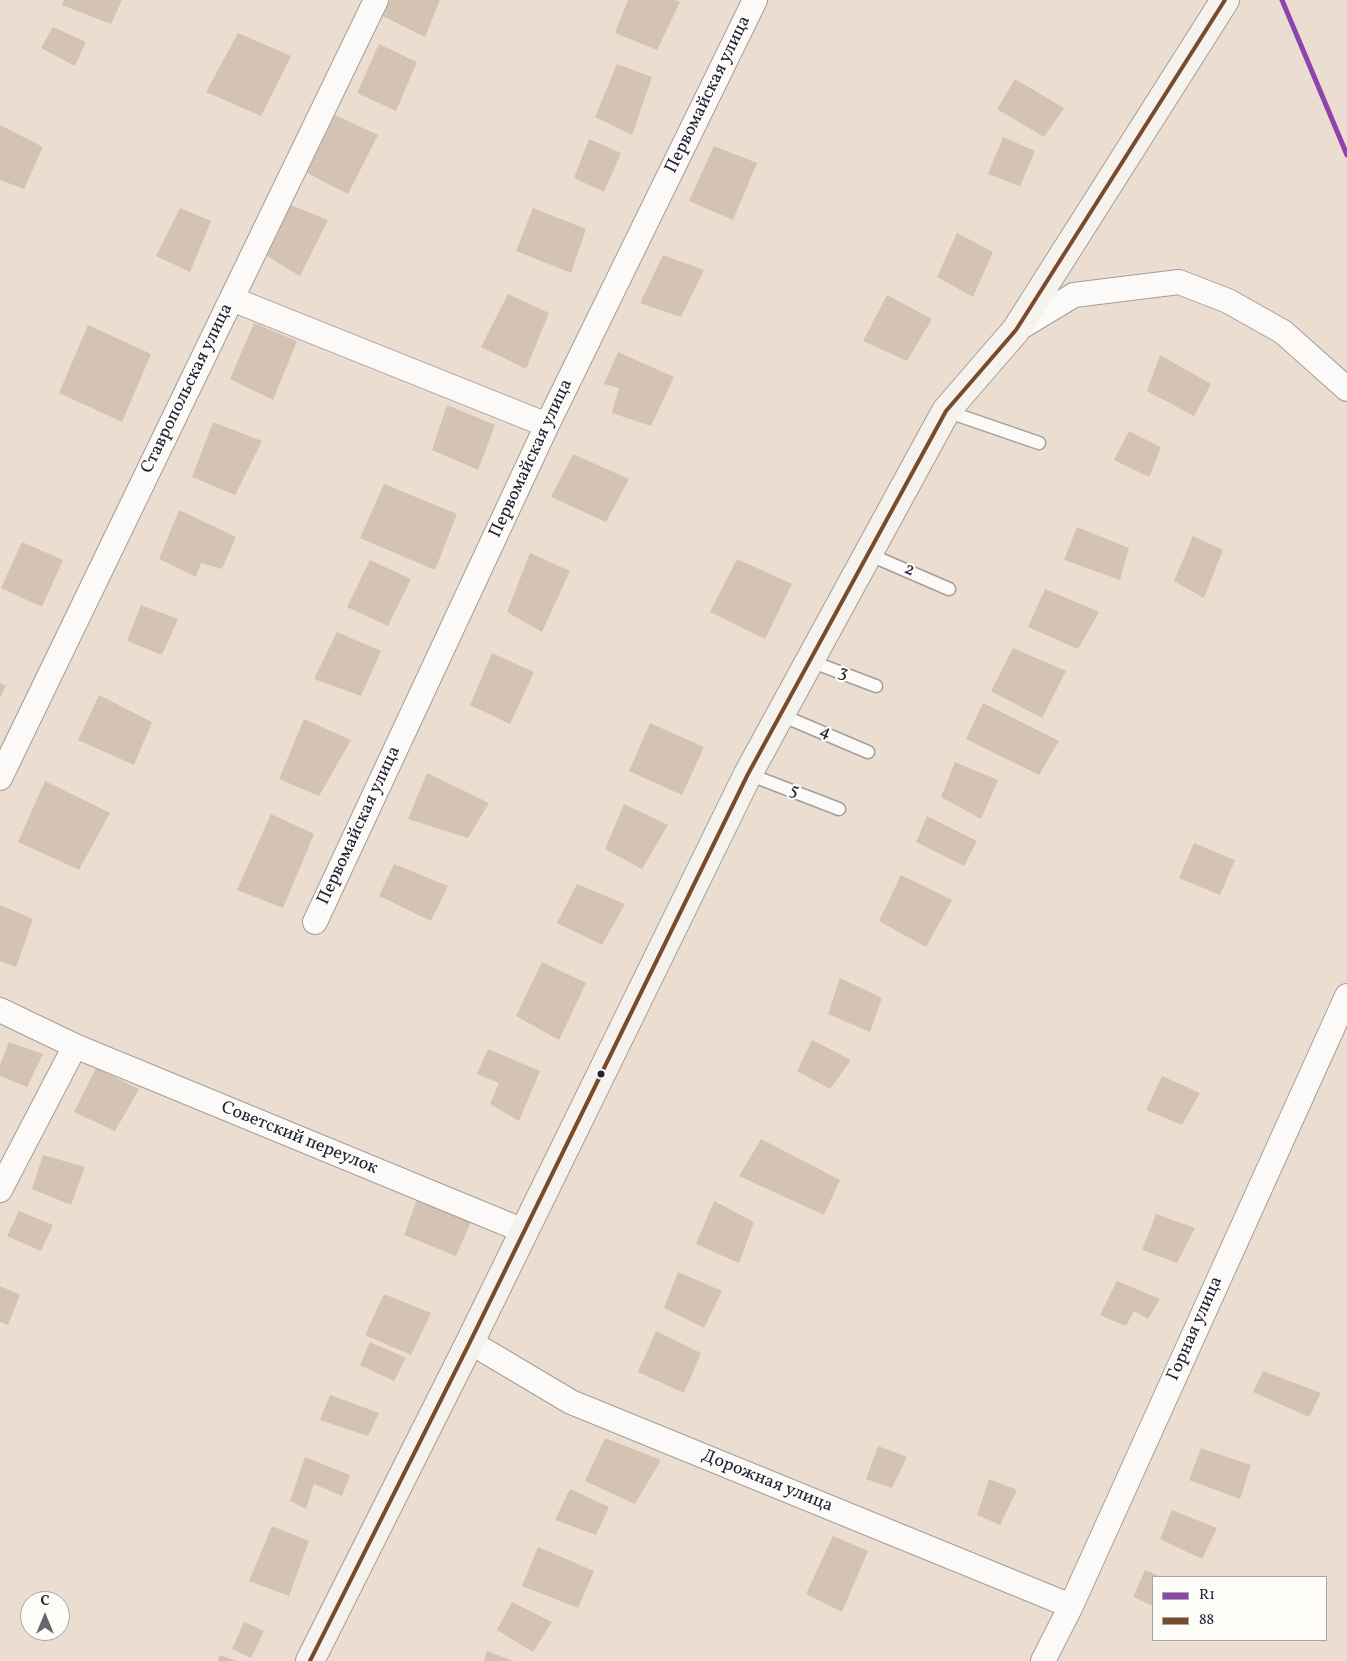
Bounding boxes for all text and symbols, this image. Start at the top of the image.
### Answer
street label: Первомайская улица [661,13,757,177]
street label: Ставропольская улица [137,300,239,478]
street label: Первомайская улица [486,376,578,542]
street label: 2 [900,559,918,583]
street label: 3 [835,662,851,686]
street label: 4 [816,721,834,745]
street label: Первомайская улица [314,743,406,909]
street label: 5 [786,780,802,804]
unlabelled marker [596,1069,606,1079]
street label: Советский переулок [218,1098,380,1180]
street label: Горная улица [1163,1274,1229,1384]
street label: Дорожная улица [698,1446,836,1518]
legend [1152,1576,1327,1641]
text: R1 [1199,1585,1215,1606]
north arrow [20,1591,70,1641]
text: С [40,1592,50,1611]
text: 88 [1199,1610,1214,1631]

